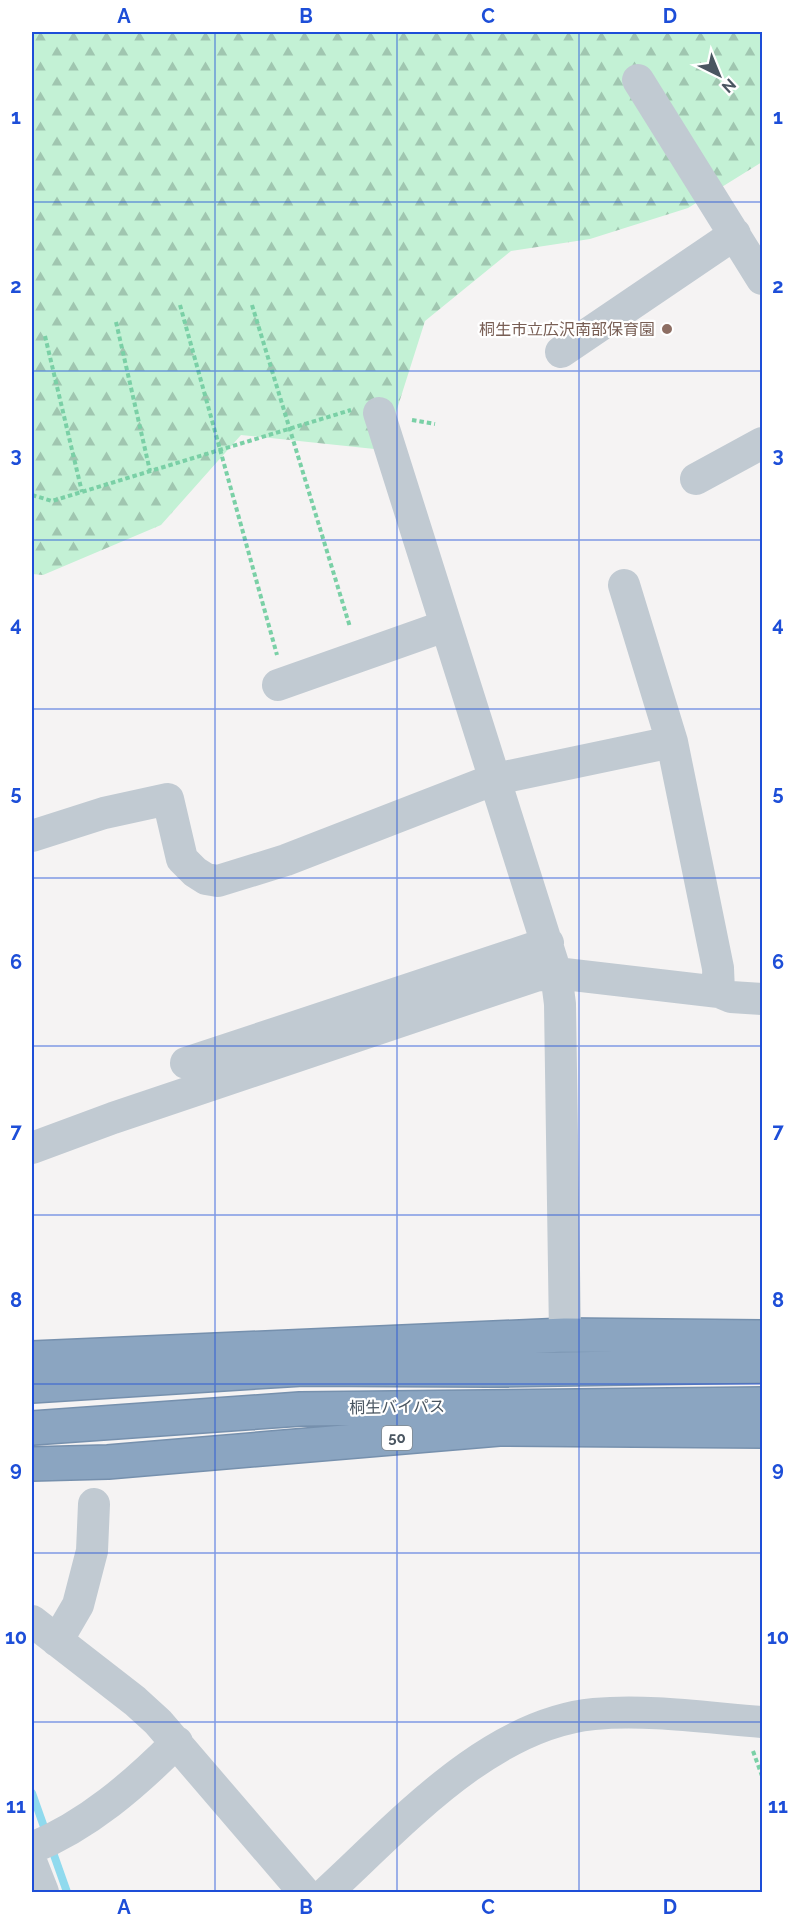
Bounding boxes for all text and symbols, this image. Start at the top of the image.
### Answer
text: A [117,4,131,28]
text: B [299,4,313,28]
text: C [481,4,495,28]
text: D [663,4,677,28]
north arrow [689,45,749,105]
text: N [718,74,740,97]
text: 1 [11,105,21,129]
text: 1 [773,105,783,129]
text: 2 [10,274,22,298]
text: 2 [772,274,784,298]
place label: 桐生市立広沢南部保育園 [479,320,655,339]
marker: 桐生市立広沢南部保育園 [660,322,674,336]
text: 3 [10,443,22,467]
text: 3 [772,443,784,467]
text: 4 [10,612,22,636]
text: 4 [772,612,784,636]
text: 5 [10,781,22,805]
text: 5 [772,781,784,805]
text: 6 [10,950,22,974]
text: 6 [772,950,784,974]
text: 7 [10,1119,22,1143]
text: 7 [772,1119,784,1143]
text: 8 [10,1288,22,1312]
text: 8 [772,1288,784,1312]
street label: 桐生バイパス [349,1397,445,1417]
road number: 50 [382,1426,412,1450]
text: 9 [10,1457,22,1481]
text: 9 [772,1457,784,1481]
text: 10 [5,1625,27,1649]
text: 10 [767,1625,789,1649]
text: 11 [6,1794,26,1818]
text: 11 [768,1794,788,1818]
text: A [117,1895,131,1919]
text: B [299,1895,313,1919]
text: C [481,1895,495,1919]
text: D [663,1895,677,1919]

